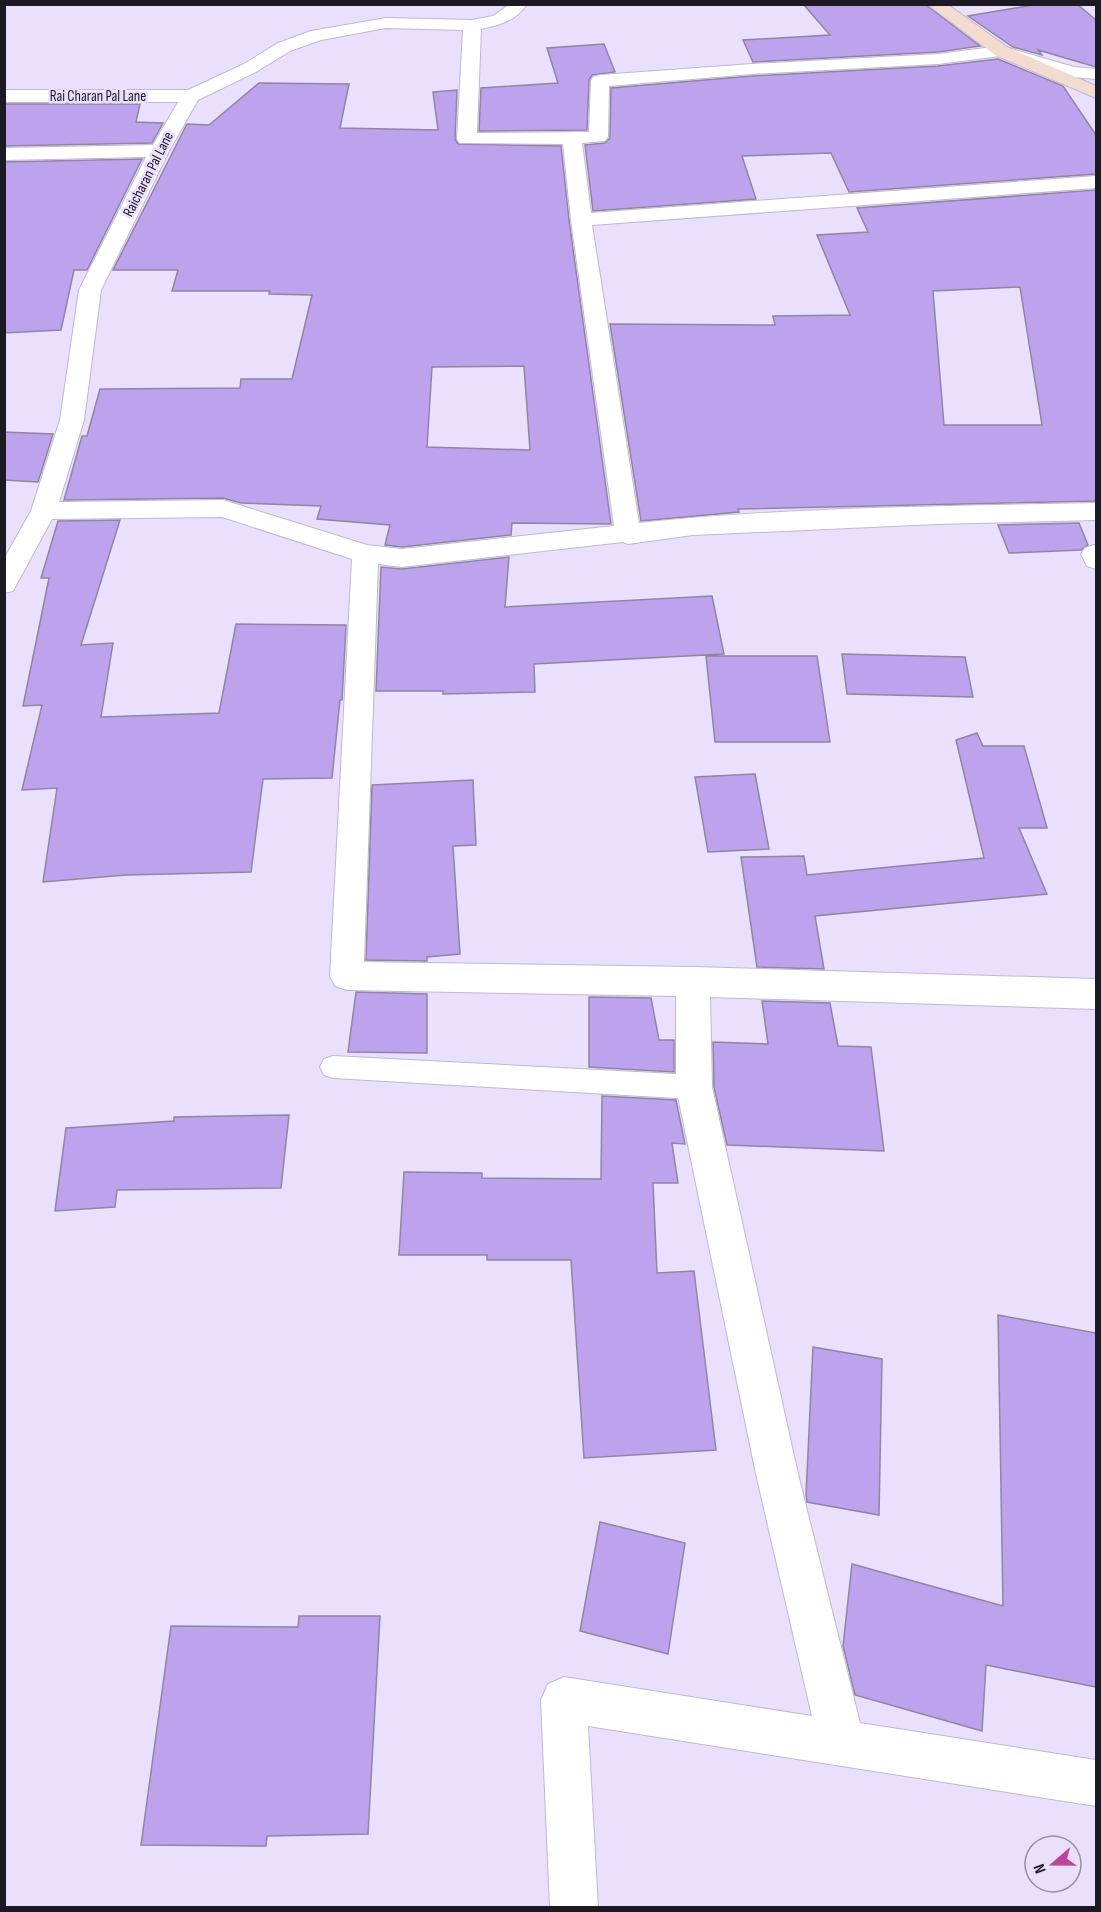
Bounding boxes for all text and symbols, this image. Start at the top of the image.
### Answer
street label: Rai Charan Pal Lane [50,87,146,106]
street label: Raicharan Pal Lane [119,128,178,220]
north arrow [1023,1834,1083,1894]
text: N [1030,1861,1051,1876]

